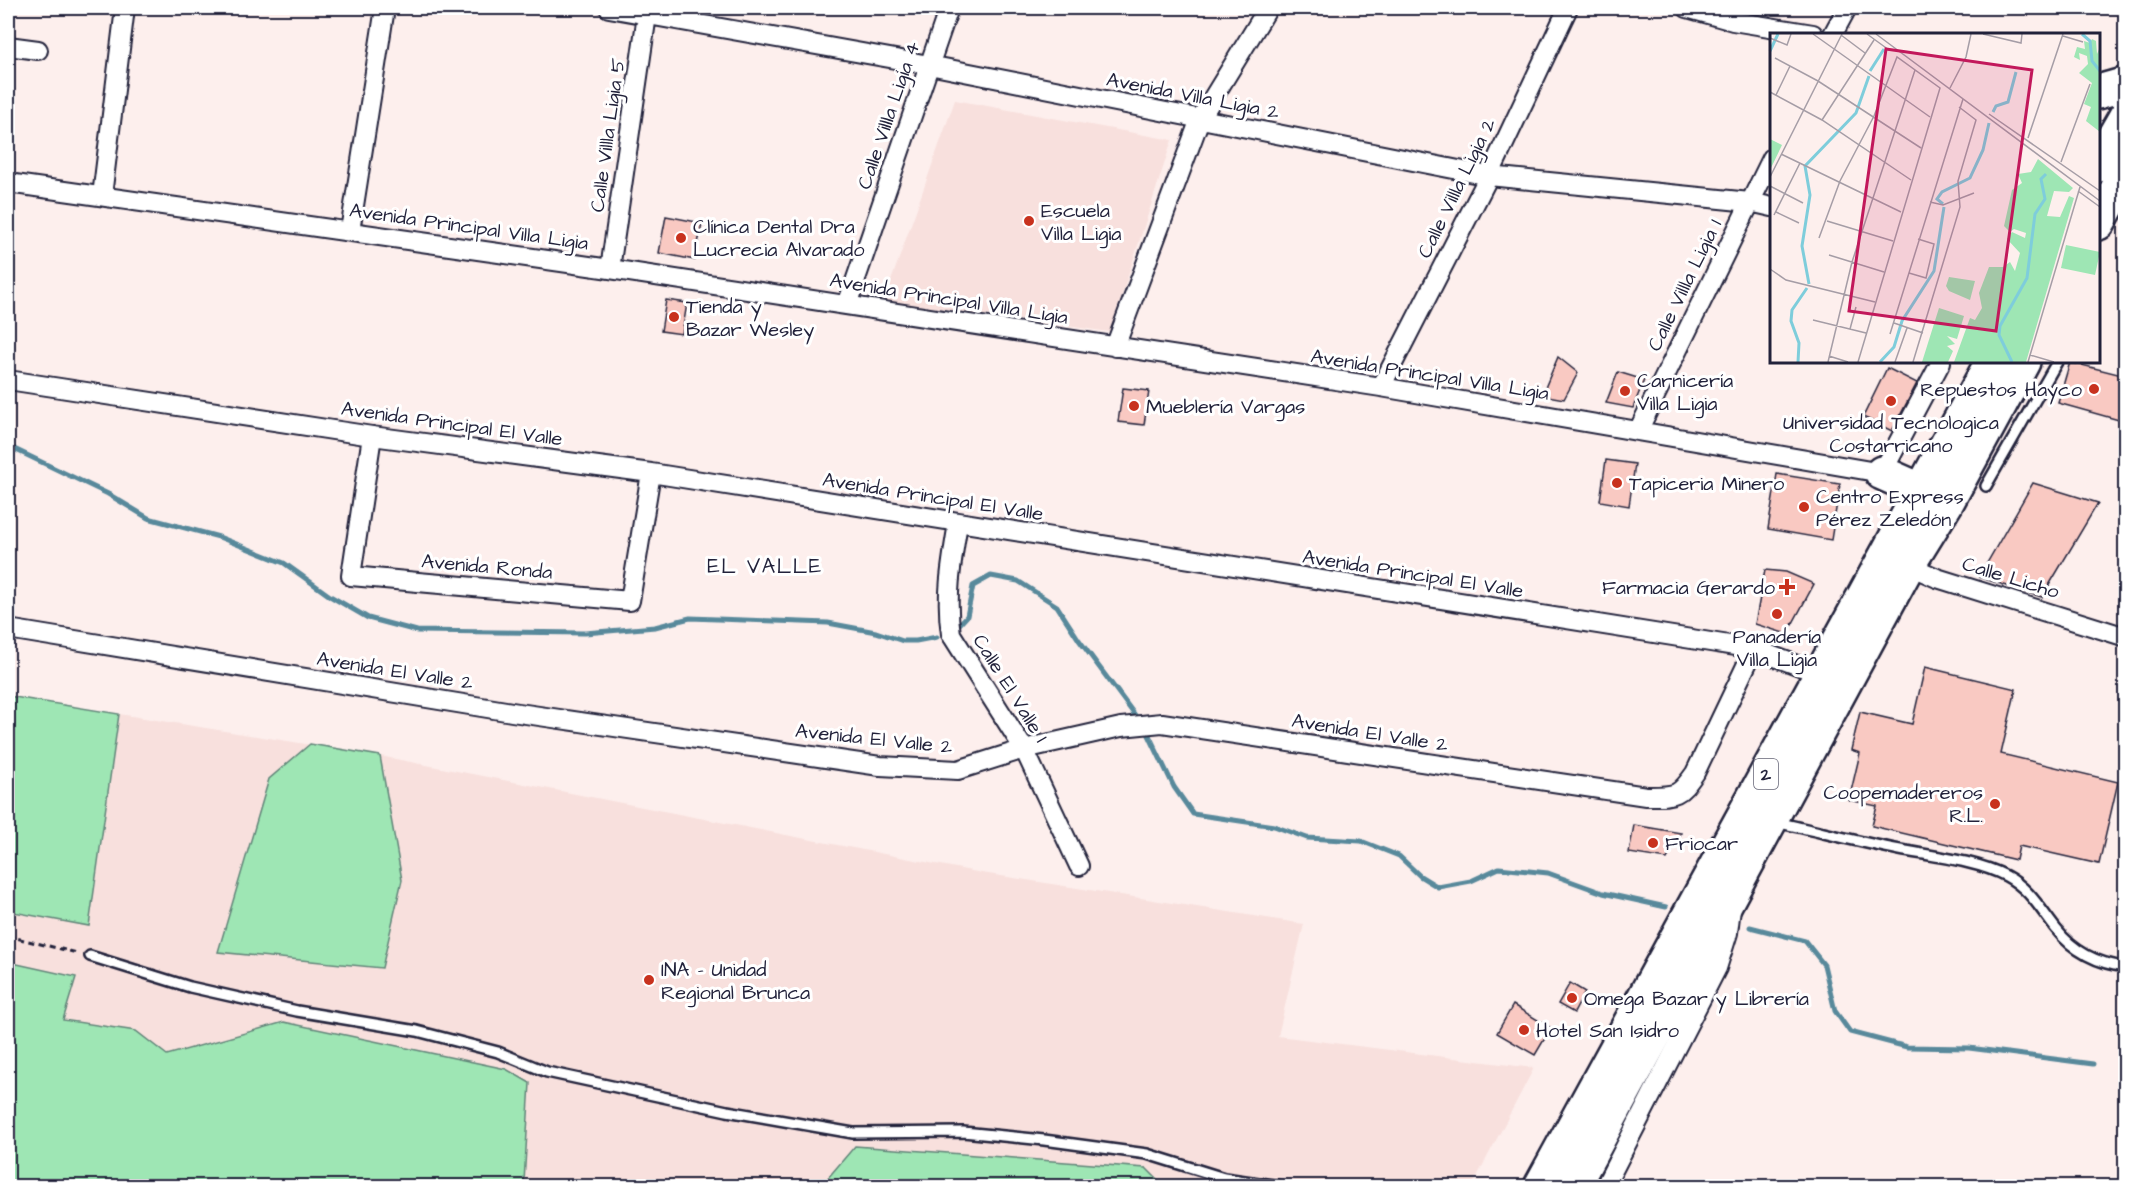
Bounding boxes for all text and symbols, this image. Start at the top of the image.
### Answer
inset map [1770,33,2100,363]
street label: Calle Villla Ligia 4 [851,37,928,193]
street label: Calle Villla Ligia 5 [583,56,634,214]
street label: Avenida Villa Ligia 2 [1104,66,1282,128]
street label: Calle Villla Ligia 2 [1411,113,1504,264]
street label: Avenida Principal Villa Ligia [348,196,590,259]
place label: Escuela Villa Ligia [1041,197,1121,249]
place label: Clínica Dental Dra Lucrecia Alvarado [693,213,865,264]
marker: Escuela Villa Ligia [1022,214,1036,228]
street label: Calle Villla Ligia 1 [1641,214,1730,357]
marker: Clínica Dental Dra Lucrecia Alvarado [674,231,688,245]
street label: Avenida Principal Villa Ligia [828,266,1070,333]
place label: Tienda y Bazar Wesley [686,293,814,345]
marker: Tienda y Bazar Wesley [667,310,681,324]
street label: Avenida Principal Villa Ligia [1309,342,1551,409]
place label: Carnicería Villa Ligia [1637,367,1733,419]
place label: Repuestos Hayco [1920,376,2082,405]
marker: Repuestos Hayco [2087,382,2101,396]
marker: Carnicería Villa Ligia [1618,384,1632,398]
place label: Mueblería Vargas [1146,393,1305,422]
marker: Universidad Tecnologica Costarricano [1884,394,1898,408]
street label: Avenida Principal El Valle [339,395,565,453]
marker: Mueblería Vargas [1127,399,1141,413]
place label: Universidad Tecnologica Costarricano [1783,409,1999,460]
street label: Avenida Principal El Valle [820,466,1045,528]
place label: Tapiceria Minero [1629,470,1784,498]
marker: Tapiceria Minero [1610,476,1624,490]
place label: Centro Express Pérez Zeledón [1816,483,1964,534]
marker: Centro Express Pérez Zeledón [1797,500,1811,514]
street label: Avenida Principal El Valle [1300,543,1525,605]
street label: Avenida Ronda [420,547,554,587]
street label: Calle Licho [1959,550,2063,606]
district label: EL VALLE [707,552,823,581]
place label: Farmacia Gerardo [1602,574,1775,602]
marker: Farmacia Gerardo [1780,580,1794,594]
marker: Panadería Villa Ligia [1770,607,1784,621]
place label: Panadería Villa Ligia [1733,623,1821,675]
street label: Calle El Valle 1 [966,629,1055,748]
street label: Avenida El Valle 2 [315,645,475,697]
street label: Avenida El Valle 2 [1290,707,1450,759]
street label: Avenida El Valle 2 [794,717,954,761]
road number: 2 [1754,759,1778,789]
place label: Coopemadereros R.L. [1823,779,1983,830]
marker: Coopemadereros R.L. [1988,797,2002,811]
place label: Friocar [1665,830,1738,858]
marker: Friocar [1646,836,1660,850]
place label: INA - Unidad Regional Brunca [661,956,810,1008]
marker: INA - Unidad Regional Brunca [642,973,656,987]
place label: Omega Bazar y Librería [1584,985,1809,1014]
marker: Omega Bazar y Librería [1565,991,1579,1005]
place label: Hotel San Isidro [1536,1017,1679,1045]
marker: Hotel San Isidro [1517,1023,1531,1037]

